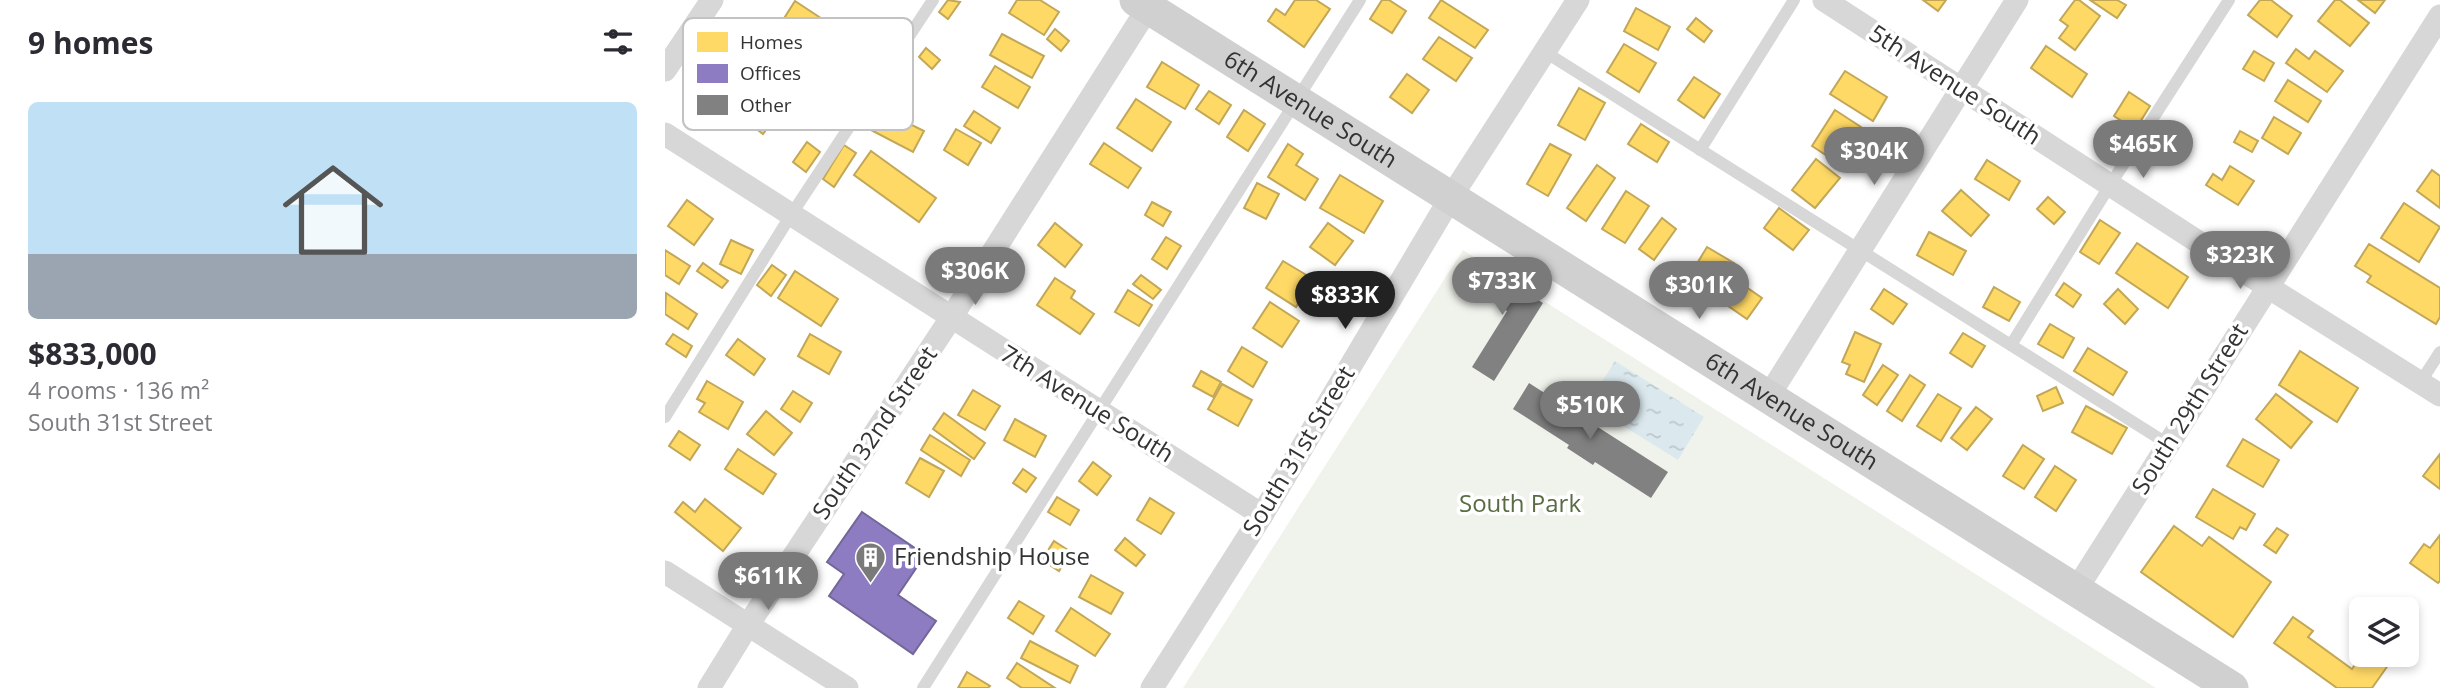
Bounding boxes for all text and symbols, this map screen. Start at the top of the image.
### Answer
street label: 5th Avenue South [1864,16,2048,152]
legend [683,18,913,130]
text: 9 homes [28,22,153,63]
icon: filters [599,23,637,61]
text: Homes [740,29,803,55]
street label: 6th Avenue South [1218,41,1404,175]
text: Offices [740,60,801,86]
text: Other [740,92,792,118]
pin: $465K [2094,120,2192,180]
text: $465K [2109,127,2177,159]
pin: $304K [1825,128,1923,187]
text: $304K [1840,134,1908,166]
icon: home [270,147,396,273]
pin: $323K [2191,232,2289,291]
text: $323K [2206,238,2274,270]
pin: $306K [926,247,1024,307]
text: $306K [941,254,1009,286]
pin: $733K [1453,258,1551,317]
pin: $301K [1650,262,1748,321]
text: $733K [1468,264,1536,296]
text: $301K [1665,268,1733,300]
pin: $833K [1296,272,1394,331]
text: $833K [1311,278,1379,310]
street label: South 29th Street [2123,316,2255,500]
text: $833,000 [28,333,157,374]
street label: 7th Avenue South [995,336,1181,469]
street label: South 32nd Street [804,339,944,525]
street label: 6th Avenue South [1699,343,1885,477]
street label: South 31st Street [1234,359,1361,541]
text: 4 rooms · 136 m² [28,374,209,406]
pin: $510K [1541,382,1639,441]
text: $510K [1556,388,1624,420]
text: South 31st Street [28,406,213,438]
park label: South Park [1459,486,1581,519]
place label: Friendship House [894,539,1090,572]
building icon: Friendship House [854,540,888,584]
pin: $611K [719,552,817,612]
text: $611K [734,559,802,591]
map controls [2349,597,2419,667]
button: layers [2349,597,2419,667]

